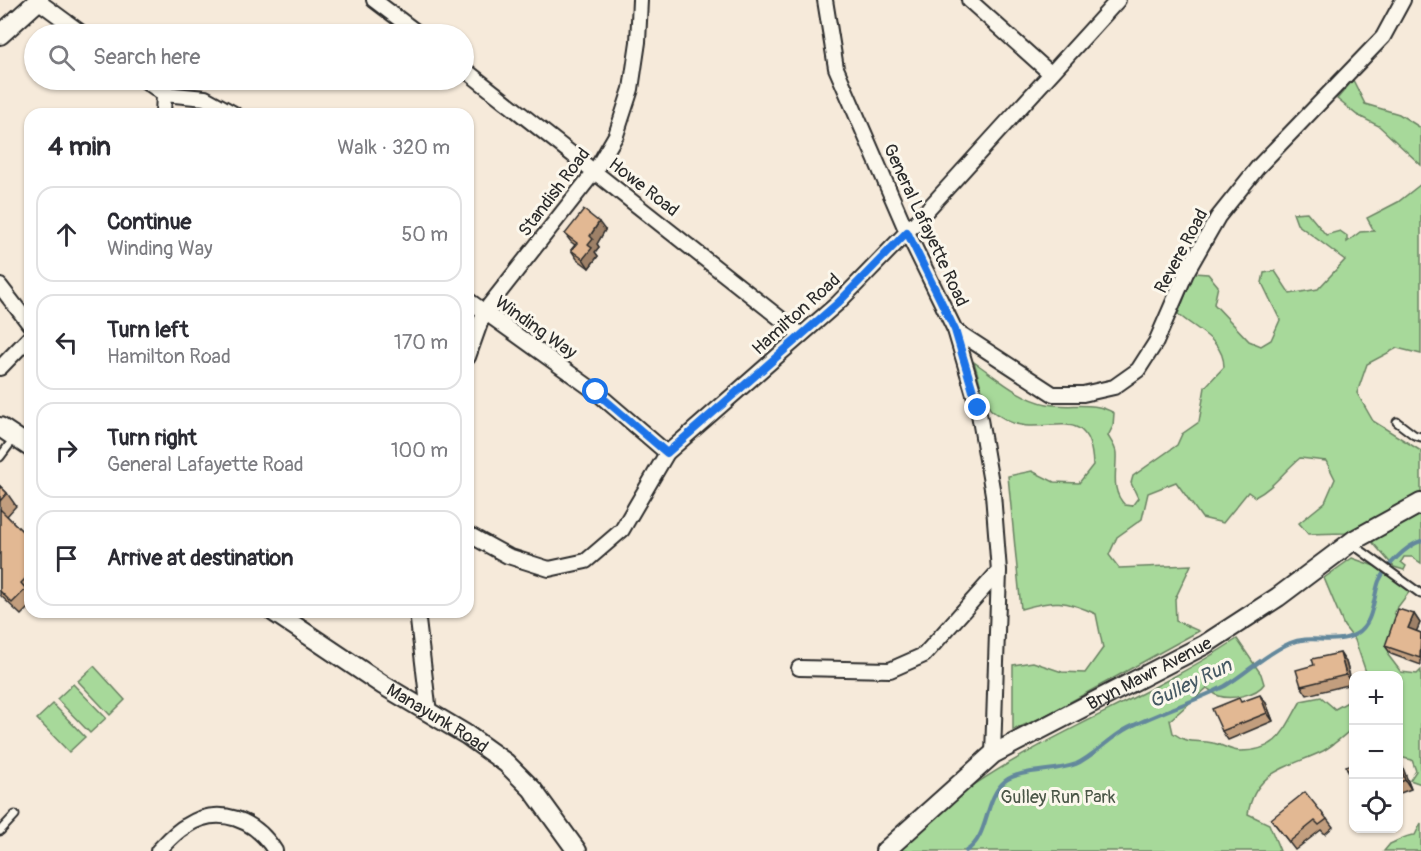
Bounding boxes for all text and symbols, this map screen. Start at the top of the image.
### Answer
search box [24,24,474,90]
icon: search [45,41,78,74]
text: Search here [93,43,200,71]
text: 4 min [48,131,111,163]
text: Walk · 320 m [337,135,450,160]
street label: General Lafayette Road [878,140,973,310]
street label: Standish Road [513,143,595,241]
street label: Howe Road [604,153,684,222]
street label: Revere Road [1150,205,1213,297]
text: Continue [107,208,191,236]
icon: ahead [50,218,83,251]
text: 50 m [401,222,448,247]
text: Winding Way [107,236,213,261]
street label: Hamilton Road [747,269,845,360]
street label: Winding Way [490,291,581,364]
text: Turn left [107,316,189,344]
icon: left [50,326,83,359]
text: 170 m [394,330,448,355]
text: Hamilton Road [107,344,231,369]
route start [582,378,608,404]
route end [964,394,990,420]
text: Turn right [107,424,197,452]
icon: right [50,434,83,467]
text: 100 m [391,438,448,463]
text: General Lafayette Road [107,452,304,477]
icon: arrive [50,542,83,575]
text: Arrive at destination [107,544,293,572]
street label: Bryn Mawr Avenue [1083,632,1217,716]
water label: Gulley Run [1145,652,1237,714]
map controls [1349,671,1403,833]
button: + [1349,671,1403,725]
street label: Manayunk Road [382,679,493,759]
button: − [1349,725,1403,779]
button: locate [1349,779,1403,833]
park label: Gulley Run Park [1000,786,1116,809]

